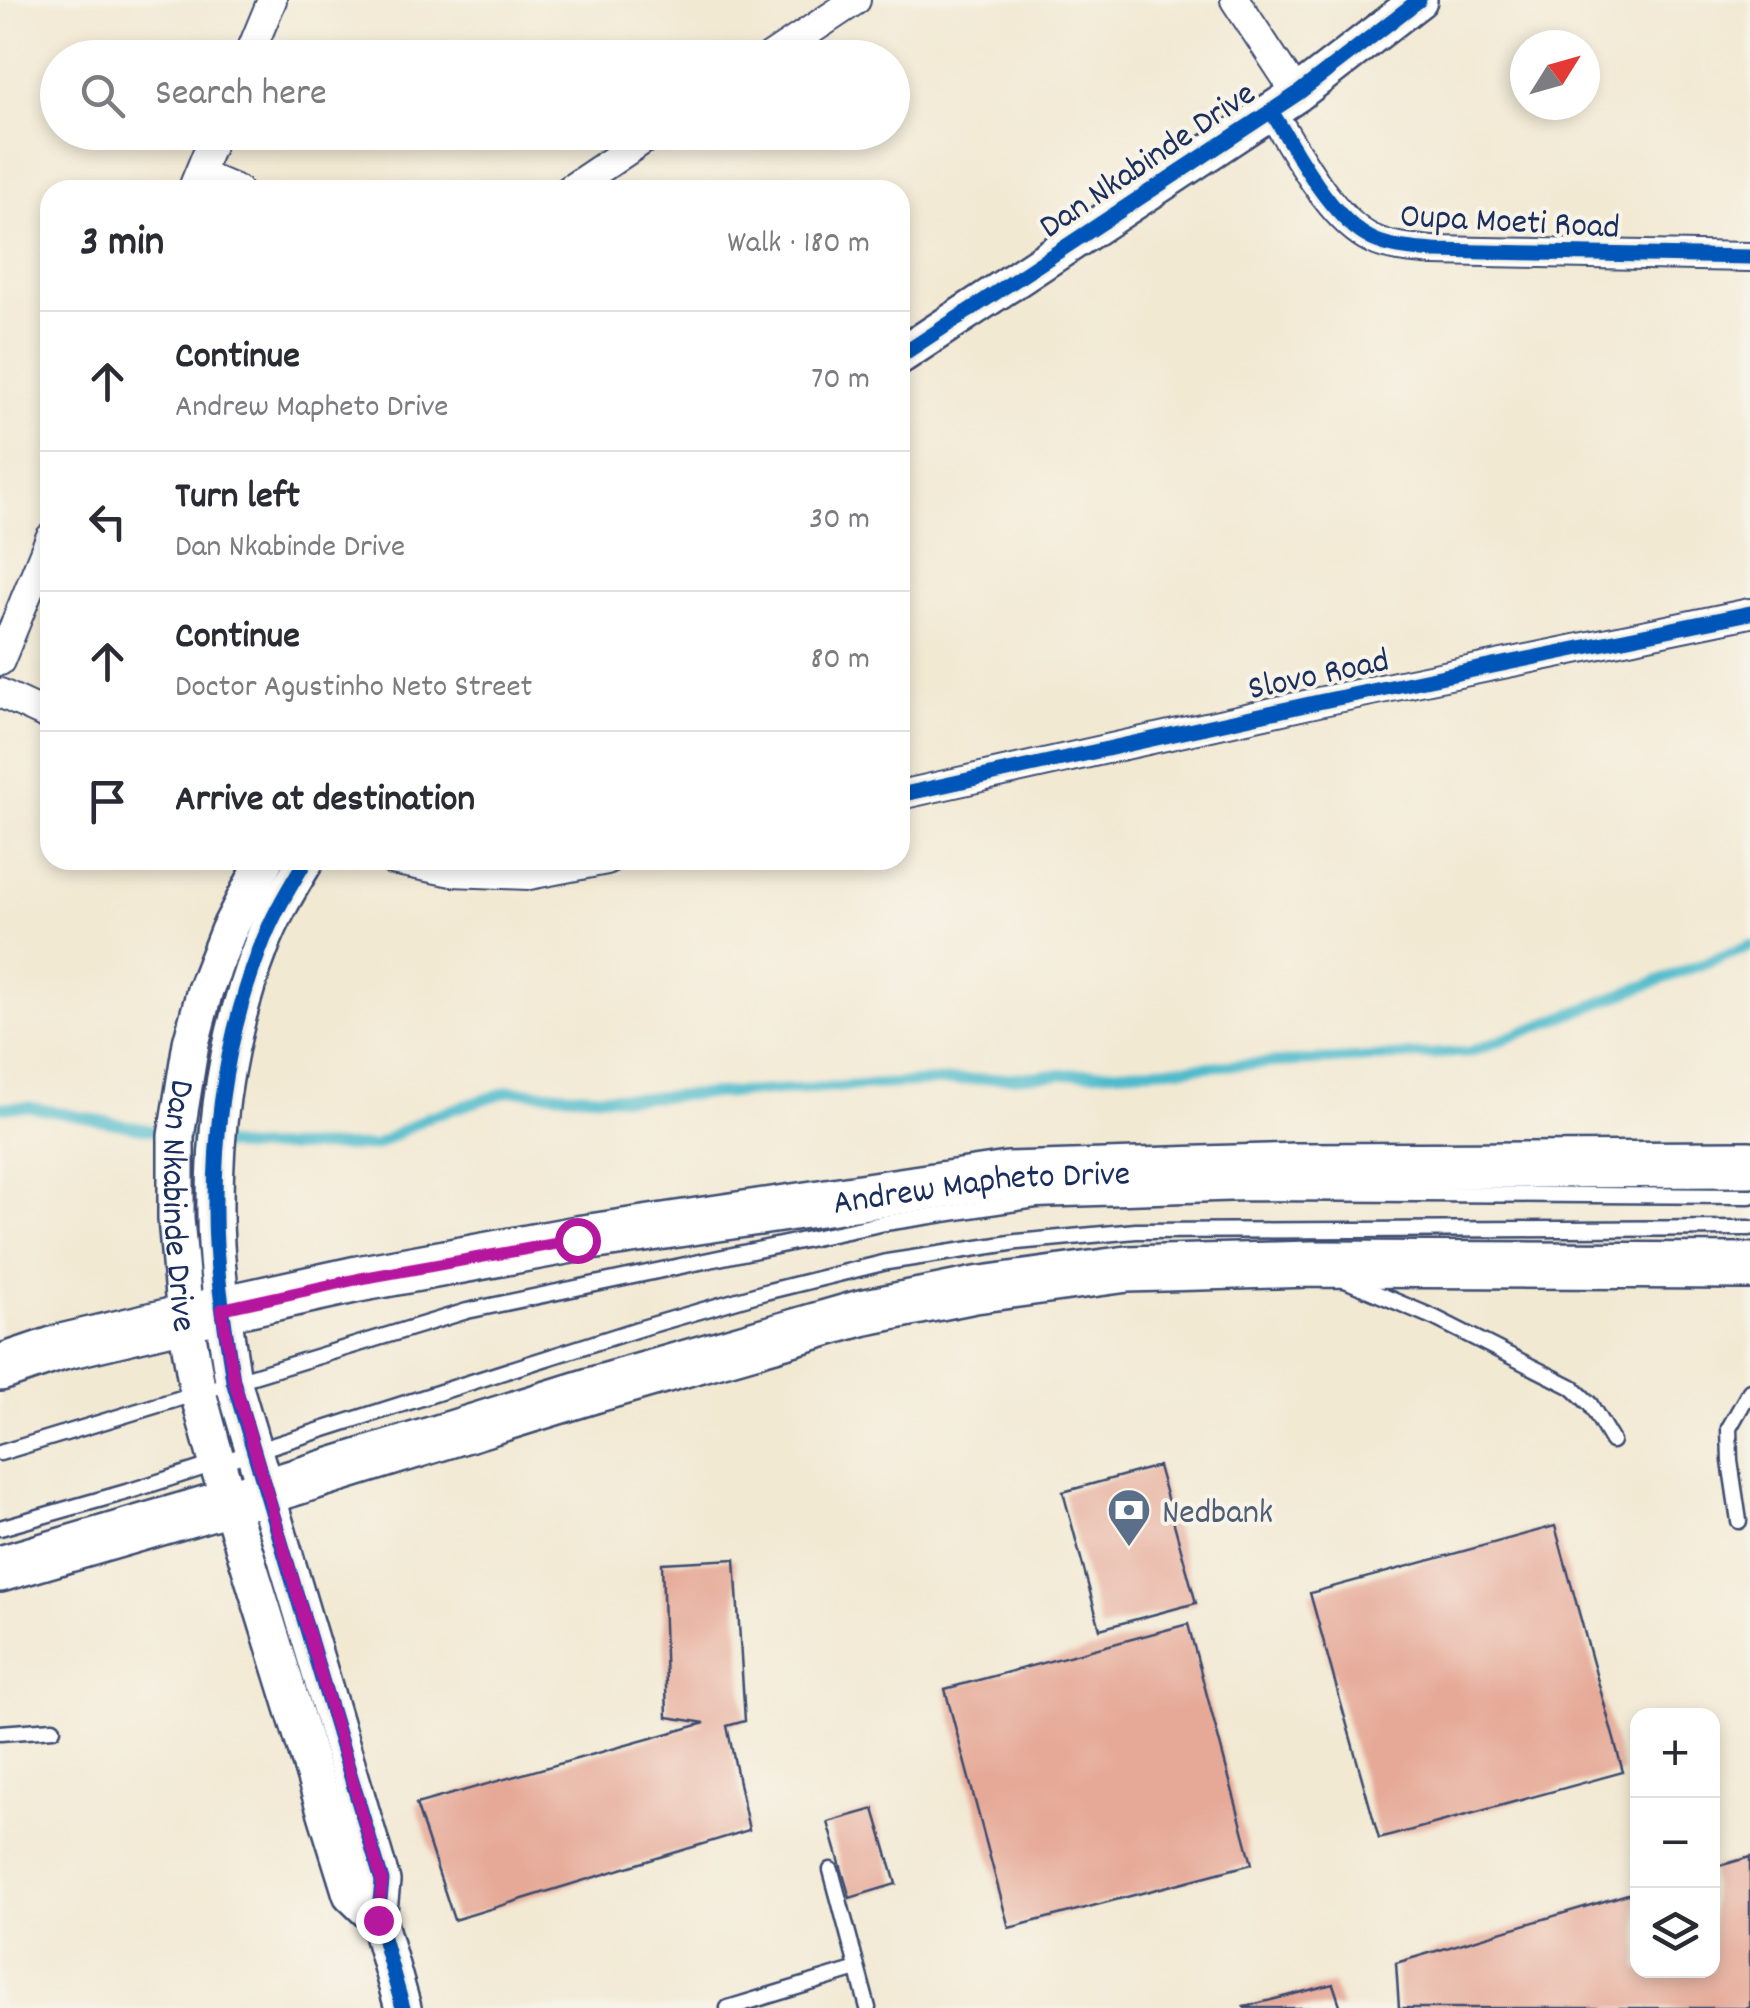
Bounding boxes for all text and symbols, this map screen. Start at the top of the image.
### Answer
north arrow [1510,30,1600,120]
search box [40,40,910,150]
icon: search [75,68,130,123]
text: Search here [155,68,327,123]
street label: Dan Nkabinde Drive [1030,71,1267,253]
street label: Oupa Moeti Road [1399,193,1621,255]
text: 3 min [80,215,164,275]
text: Walk · 180 m [727,222,870,268]
text: Continue [175,331,300,386]
icon: ahead [80,354,135,409]
text: 70 m [811,358,870,404]
text: Andrew Mapheto Drive [175,386,448,432]
text: Turn left [175,471,300,526]
icon: left [80,494,135,549]
text: 30 m [809,498,870,544]
text: Dan Nkabinde Drive [175,526,405,572]
text: Continue [175,611,300,666]
icon: ahead [80,634,135,689]
text: 80 m [810,638,870,684]
street label: Slovo Road [1244,638,1394,716]
text: Doctor Agustinho Neto Street [175,666,532,712]
icon: arrive [80,774,135,829]
text: Arrive at destination [175,774,475,829]
street label: Dan Nkabinde Drive [146,1076,207,1336]
street label: Andrew Mapheto Drive [830,1151,1131,1231]
route start [555,1218,601,1264]
bank icon: Nedbank [1106,1487,1152,1548]
place label: Nedbank [1162,1490,1273,1540]
map controls [1630,1708,1720,1978]
button: + [1630,1708,1720,1798]
button: − [1630,1798,1720,1888]
button: layers [1630,1888,1720,1978]
route end [356,1898,402,1944]

